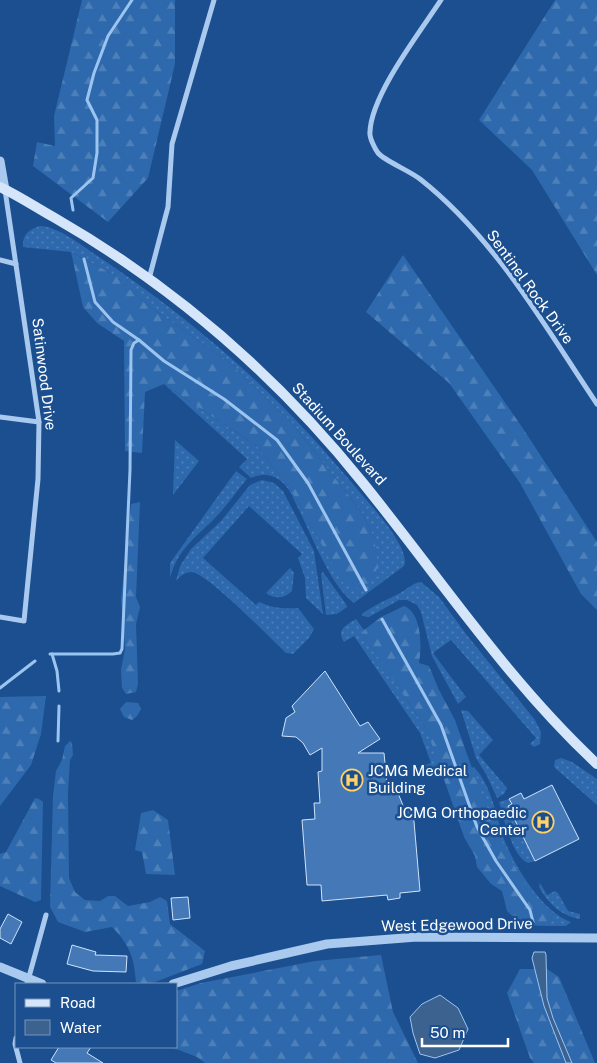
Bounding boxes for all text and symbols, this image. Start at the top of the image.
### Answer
street label: Sentinel Rock Drive [483,227,577,347]
street label: Satinwood Drive [29,317,60,431]
street label: Stadium Boulevard [289,379,390,489]
place label: JCMG Medical Building [368,762,467,796]
hospital icon: JCMG Medical Building [340,768,364,792]
place label: JCMG Orthopaedic Center [397,804,527,838]
hospital icon: JCMG Orthopaedic Center [531,810,555,834]
street label: West Edgewood Drive [381,915,533,934]
legend [15,983,178,1048]
text: Road [60,994,96,1011]
scale bar [422,1016,508,1048]
text: Water [60,1019,102,1036]
text: 50 m [430,1024,465,1041]

